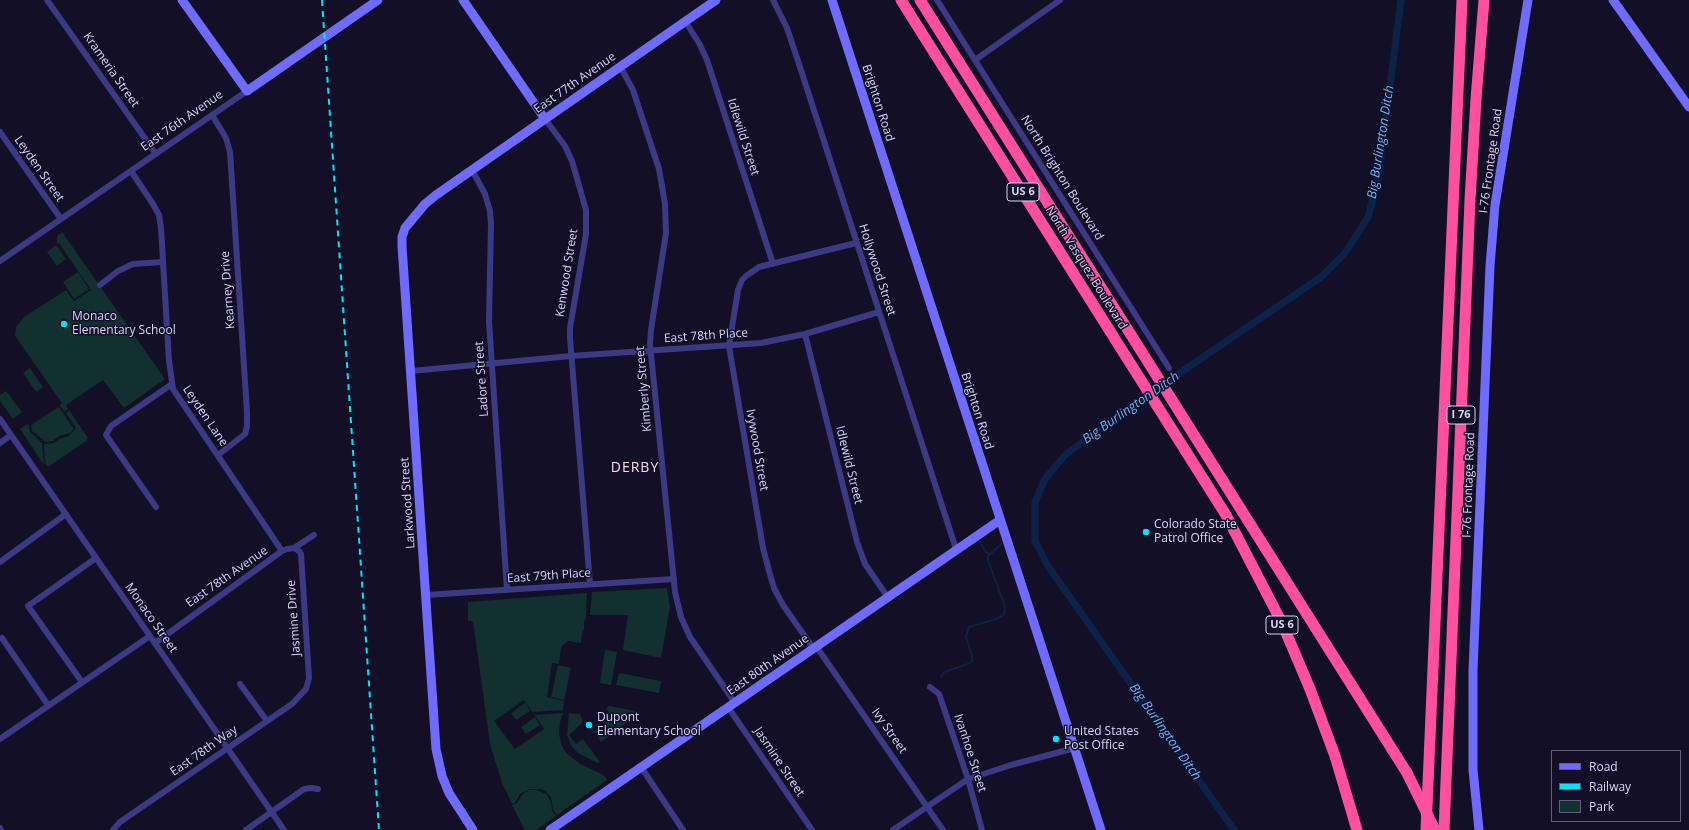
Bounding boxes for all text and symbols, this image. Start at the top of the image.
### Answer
street label: Krameria Street [80,30,142,110]
street label: East 77th Avenue [531,49,619,117]
street label: Brighton Road [859,63,897,143]
water label: Big Burlington Ditch [1364,84,1398,200]
street label: East 76th Avenue [138,87,226,155]
street label: Idlewild Street [724,97,762,177]
street label: I-76 Frontage Road [1477,108,1505,214]
street label: North Brighton Boulevard [1018,113,1106,243]
street label: Leyden Street [11,133,67,205]
road number: US 6 [1007,183,1039,201]
street label: North Vasquez Boulevard [1042,204,1130,332]
street label: Hollywood Street [855,222,899,318]
street label: Kenwood Street [553,228,581,318]
street label: Kearney Drive [218,250,238,330]
place label: Monaco Elementary School [72,310,176,338]
marker: Monaco Elementary School [59,319,69,329]
street label: East 78th Place [663,326,749,346]
street label: Ladore Street [472,341,492,417]
street label: Kimberly Street [633,345,655,433]
water label: Big Burlington Ditch [1080,369,1182,447]
street label: Brighton Road [958,371,996,451]
street label: Leyden Lane [179,383,231,449]
road number: I 76 [1447,406,1475,424]
street label: Ivywood Street [743,408,771,492]
street label: Idlewild Street [832,425,866,505]
street label: I-76 Frontage Road [1460,432,1478,538]
street label: Larkwood Street [398,457,418,549]
district label: DERBY [611,460,659,476]
place label: Colorado State Patrol Office [1154,518,1237,546]
marker: Colorado State Patrol Office [1141,527,1151,537]
street label: East 78th Avenue [183,543,271,611]
street label: East 79th Place [506,566,592,586]
street label: Jasmine Drive [284,579,304,657]
street label: Monaco Street [122,580,180,656]
road number: US 6 [1266,616,1298,634]
street label: East 80th Avenue [724,631,812,699]
water label: Big Burlington Ditch [1126,681,1204,783]
street label: Ivy Street [868,706,910,756]
place label: Dupont Elementary School [597,711,701,739]
street label: Ivanhoe Street [951,712,989,794]
marker: Dupont Elementary School [584,720,594,730]
street label: East 78th Way [168,723,240,779]
street label: Jasmine Street [751,725,807,799]
place label: United States Post Office [1064,725,1139,753]
marker: United States Post Office [1051,734,1061,744]
legend [1551,750,1681,822]
text: Road [1589,758,1618,775]
text: Railway [1589,778,1631,795]
text: Park [1589,798,1614,815]

